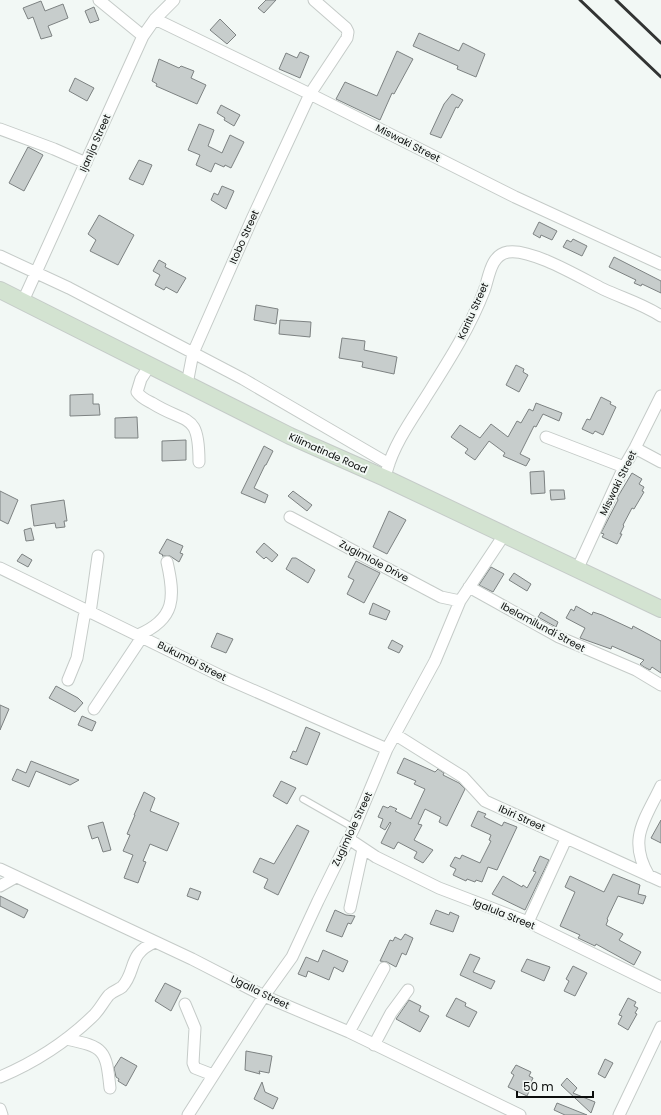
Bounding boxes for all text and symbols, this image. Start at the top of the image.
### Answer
street label: Ijanija Street [76,111,115,174]
street label: Miswaki Street [373,120,443,166]
street label: Itobo Street [225,207,263,266]
street label: Karitu Street [454,280,492,342]
street label: Kilimatinde Road [286,429,370,477]
street label: Miswaki Street [596,448,640,518]
street label: Zugimlole Drive [337,536,411,586]
street label: Ibelamilundi Street [498,598,588,656]
street label: Bukumbi Street [155,637,229,685]
street label: Zugimlole Street [328,789,376,869]
street label: Ibiri Street [496,801,548,835]
street label: Igalula Street [471,895,538,933]
street label: Ugalla Street [228,971,292,1013]
scale bar [517,1073,593,1099]
text: 50 m [523,1078,554,1095]

